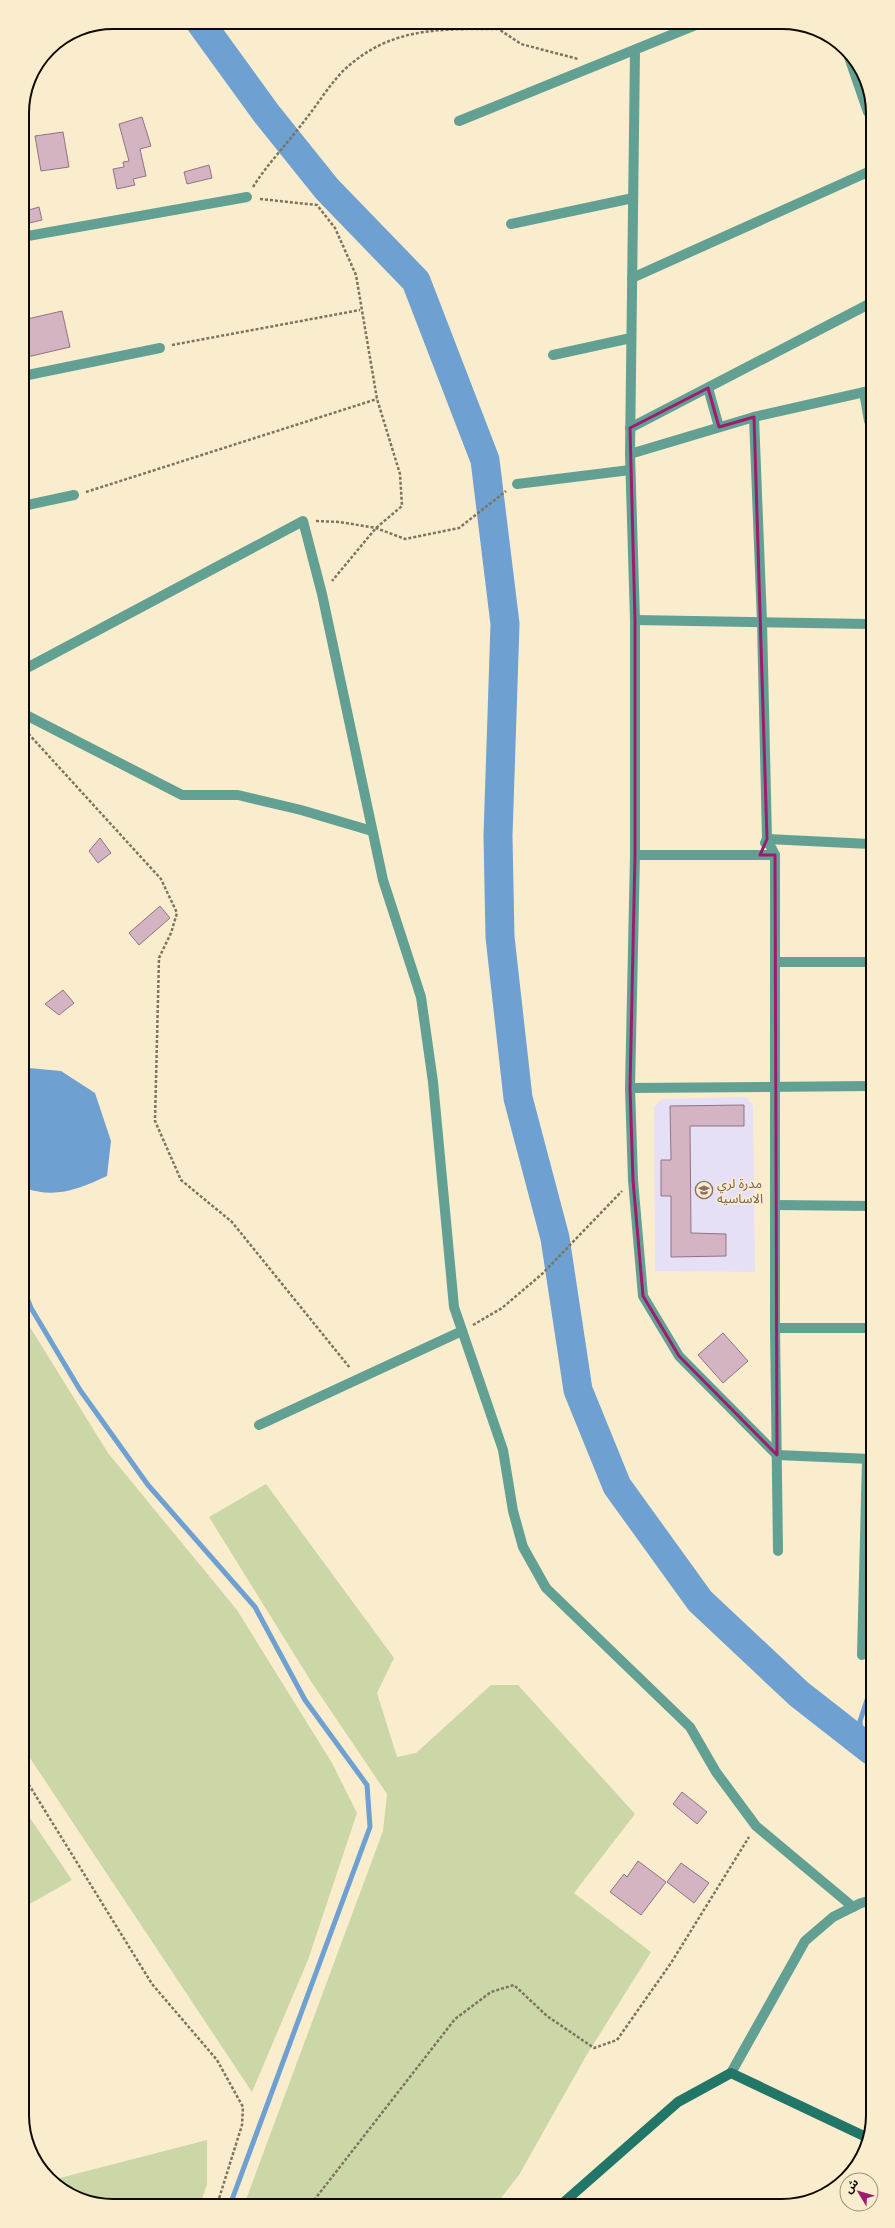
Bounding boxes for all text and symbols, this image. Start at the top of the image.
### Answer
place label: مدرة لري الاساسیه [717,1176,763,1206]
school or university icon: مدرة لري الاساسیه [694,1180,714,1200]
north arrow [839,2172,879,2212]
text: ش [842,2176,861,2196]

